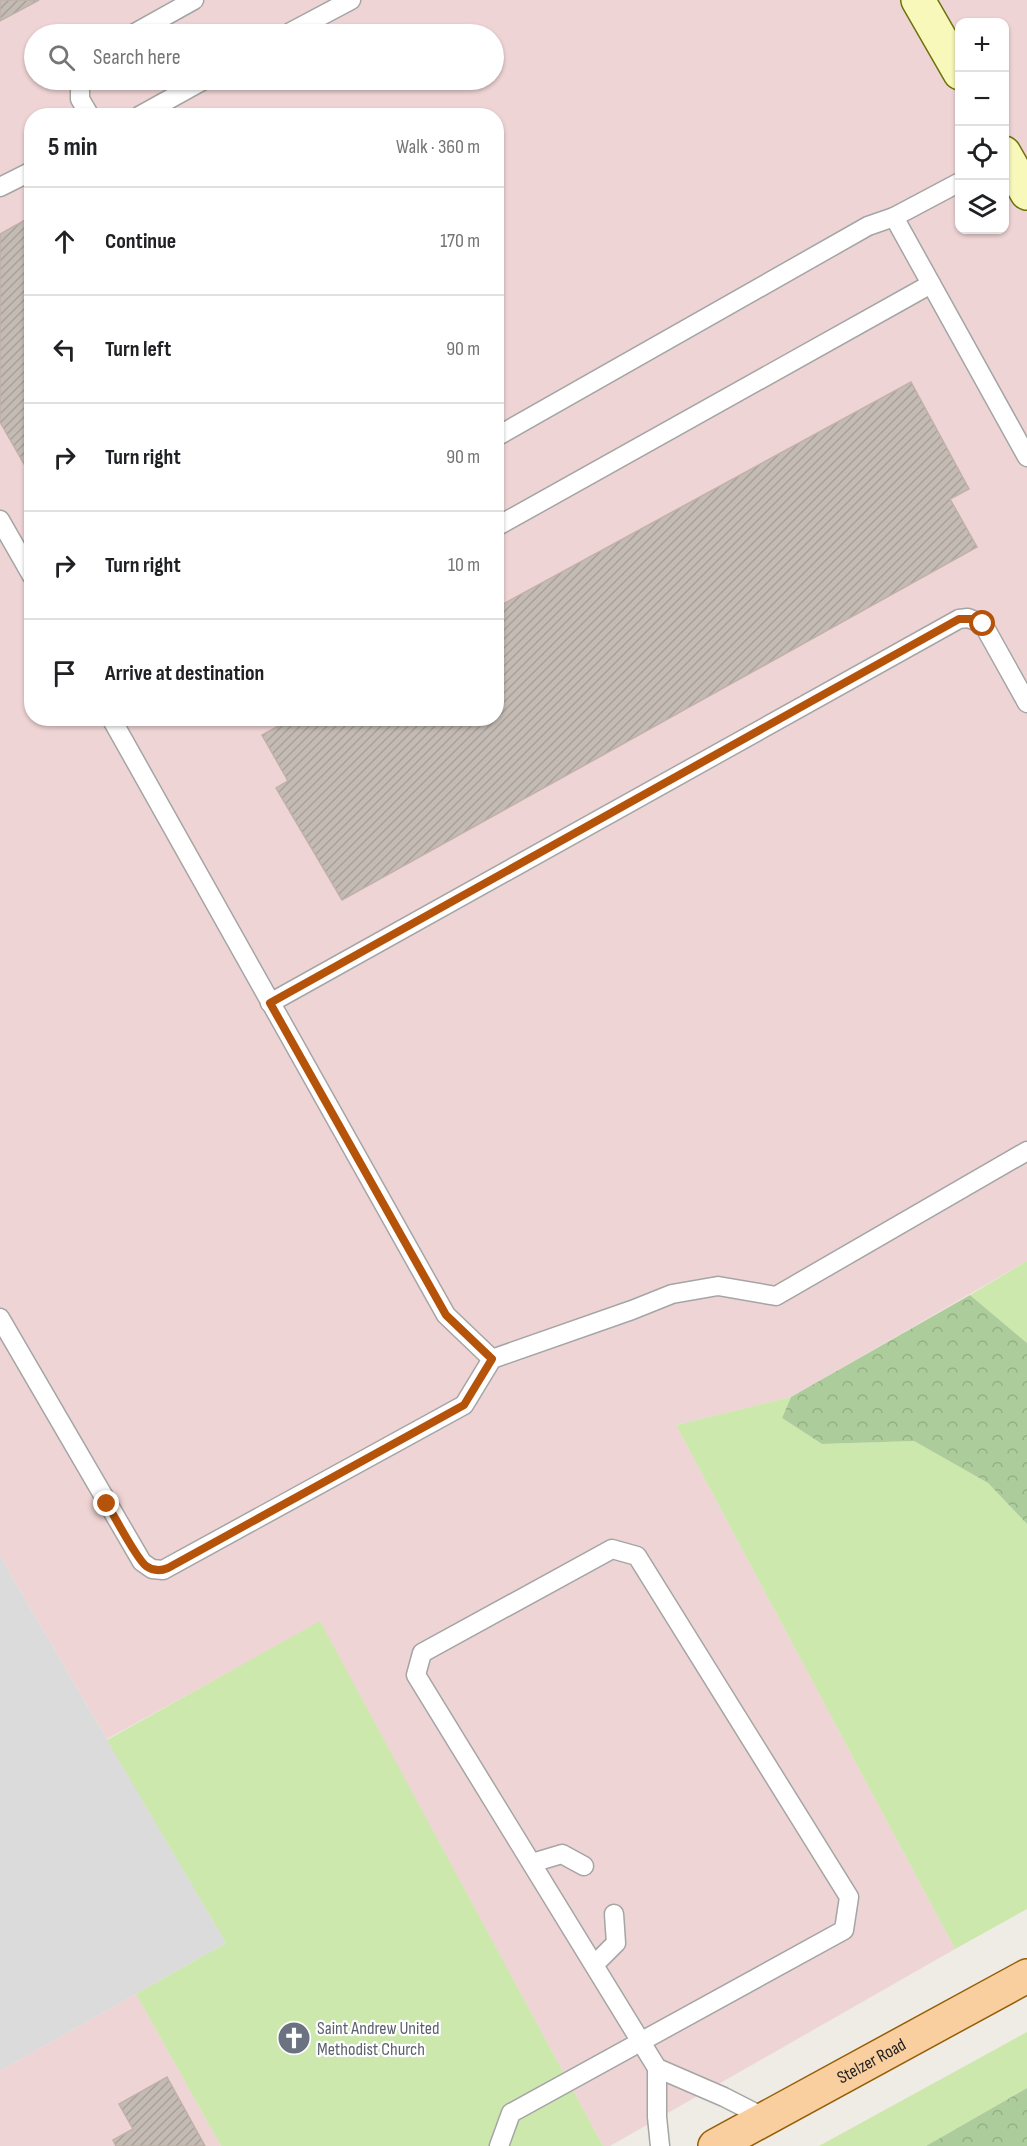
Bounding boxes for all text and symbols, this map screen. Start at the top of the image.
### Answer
map controls [955,18,1009,234]
button: + [955,18,1009,72]
search box [24,24,504,90]
icon: search [45,41,78,74]
text: Search here [93,44,180,71]
button: − [955,72,1009,126]
button: locate [955,126,1009,180]
text: 5 min [48,132,98,163]
text: Walk · 360 m [396,135,480,159]
button: layers [955,180,1009,234]
icon: ahead [48,225,81,258]
text: Continue [105,228,176,255]
text: 170 m [440,229,480,253]
icon: left [48,333,81,366]
text: Turn left [105,336,171,363]
text: 90 m [446,337,480,361]
icon: right [48,441,81,474]
text: Turn right [105,444,181,471]
text: 90 m [446,445,480,469]
icon: right [48,549,81,582]
text: Turn right [105,552,181,579]
text: 10 m [448,553,480,577]
route start [969,610,995,636]
icon: arrive [48,657,81,690]
text: Arrive at destination [105,660,264,687]
route end [93,1490,119,1516]
place label: Saint Andrew United Methodist Church [317,2018,440,2060]
church icon: Saint Andrew United Methodist Church [276,2020,312,2056]
street label: Stelzer Road [833,2034,910,2088]

